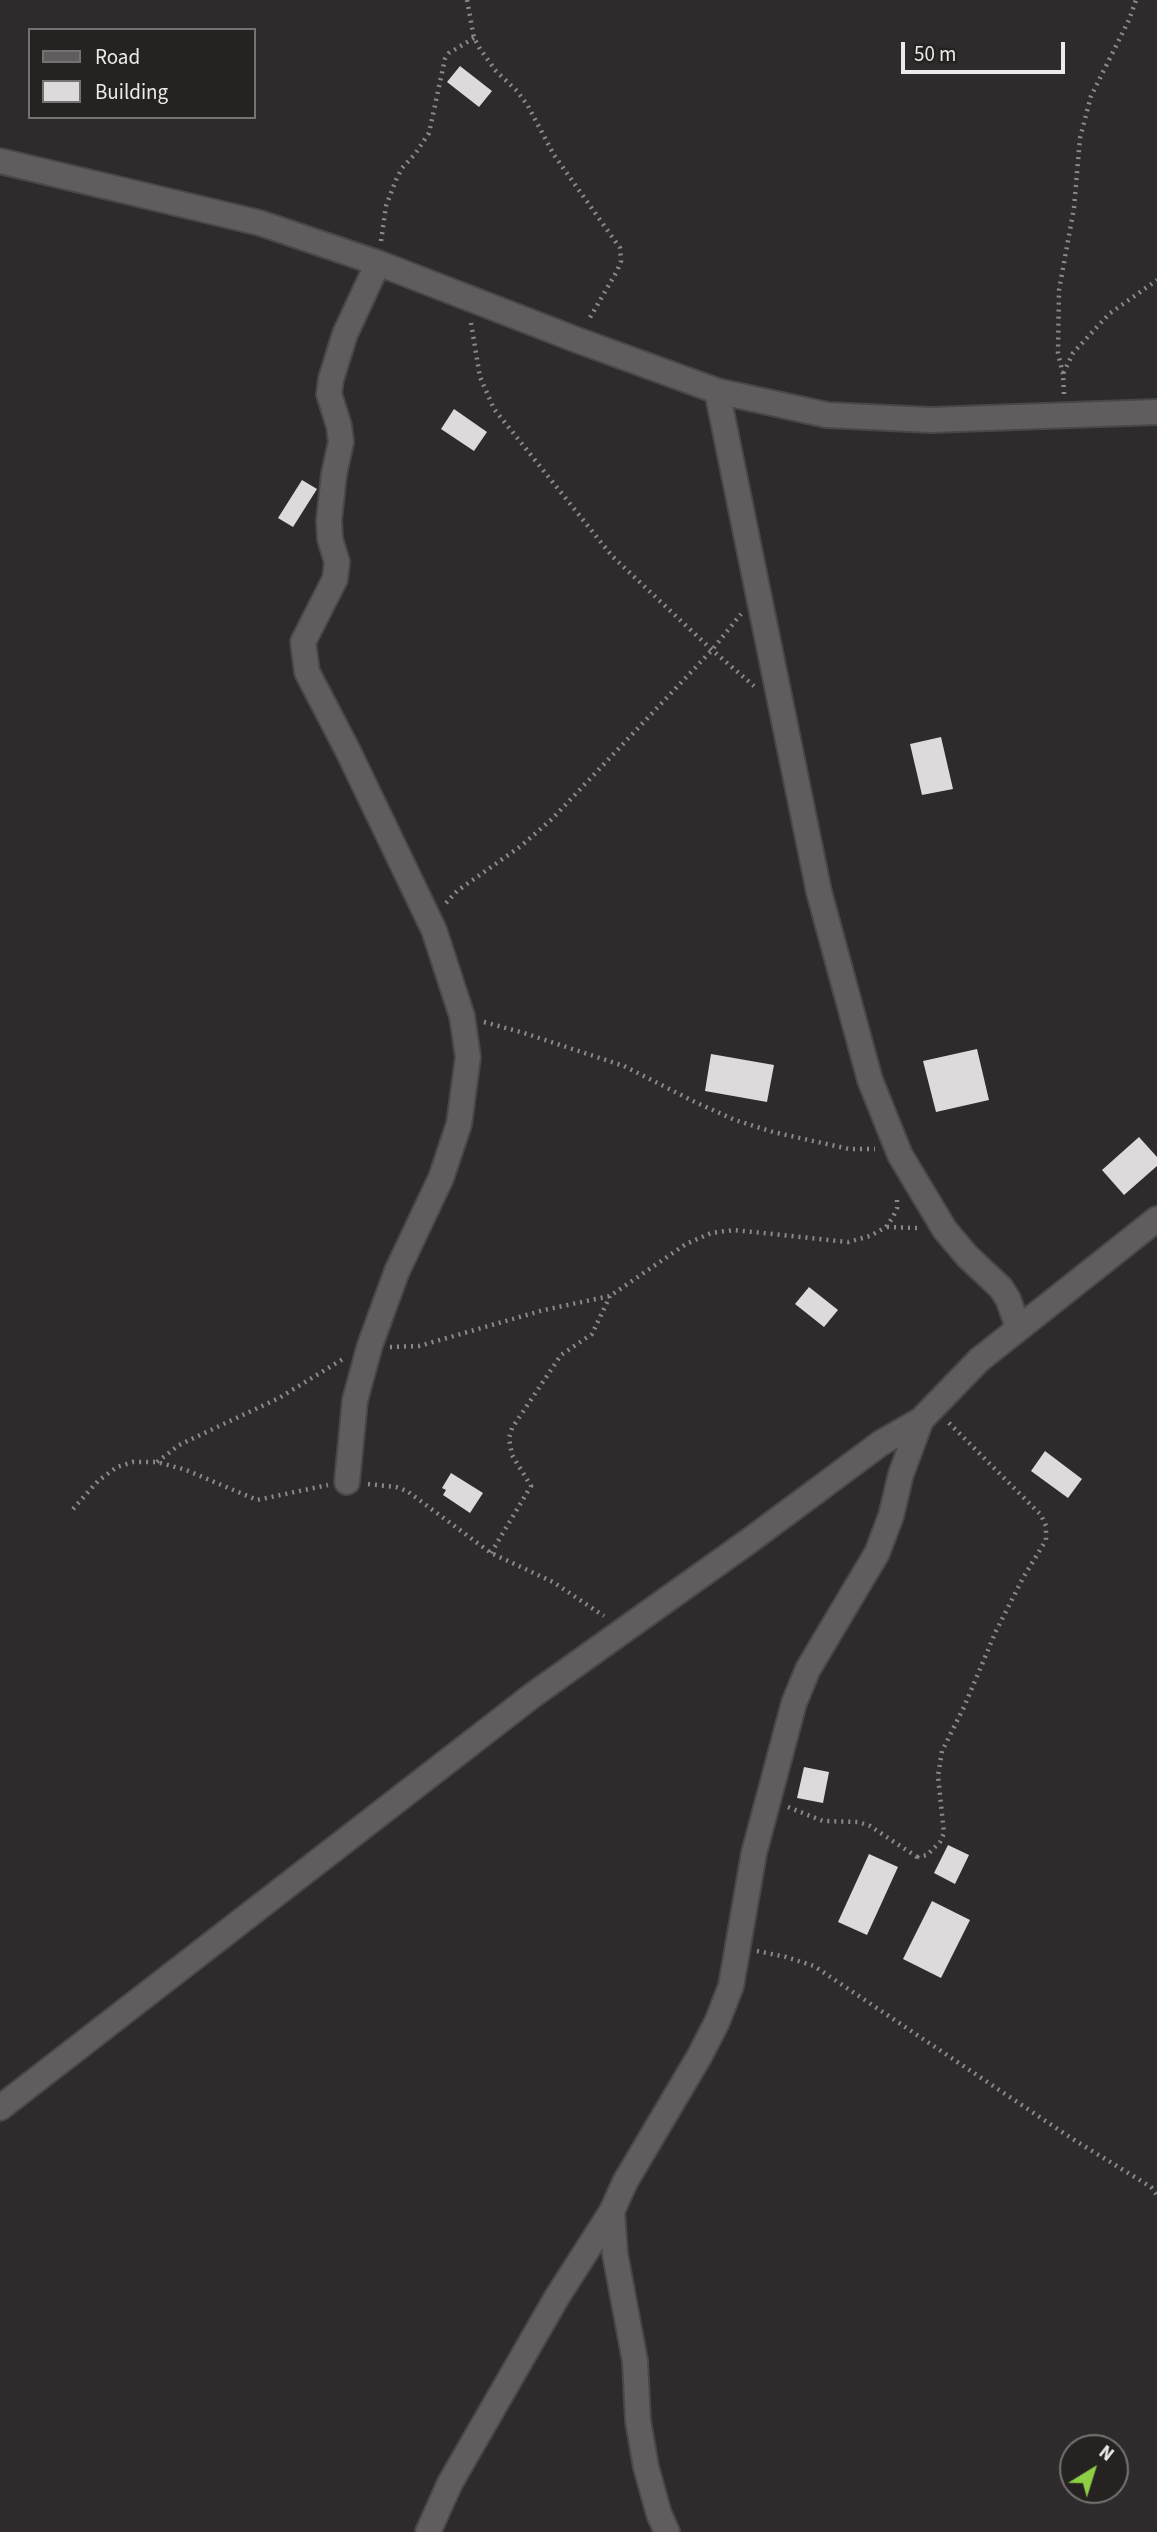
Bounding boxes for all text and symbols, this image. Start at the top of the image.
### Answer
legend [28,28,256,119]
scale bar [905,28,1070,72]
text: 50 m [914,39,956,69]
text: Road [95,42,140,72]
text: Building [95,77,168,107]
north arrow [1059,2434,1129,2504]
text: N [1093,2439,1119,2468]

